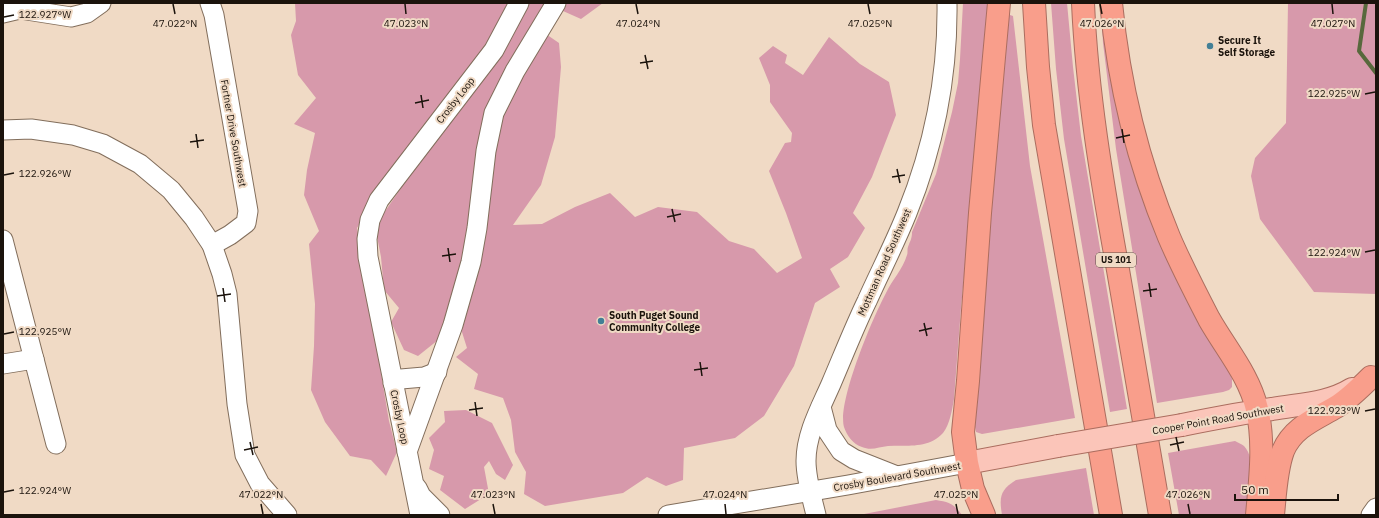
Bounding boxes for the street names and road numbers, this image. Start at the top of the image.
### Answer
street label: Crosby Loop [433,74,478,126]
street label: Fortner Drive Southwest [218,78,249,188]
street label: Mottman Road Southwest [855,206,914,318]
road number: US 101 [1096,253,1136,267]
street label: Crosby Loop [387,389,412,446]
street label: Cooper Point Road Southwest [1151,401,1285,437]
street label: Crosby Boulevard Southwest [832,459,962,494]

